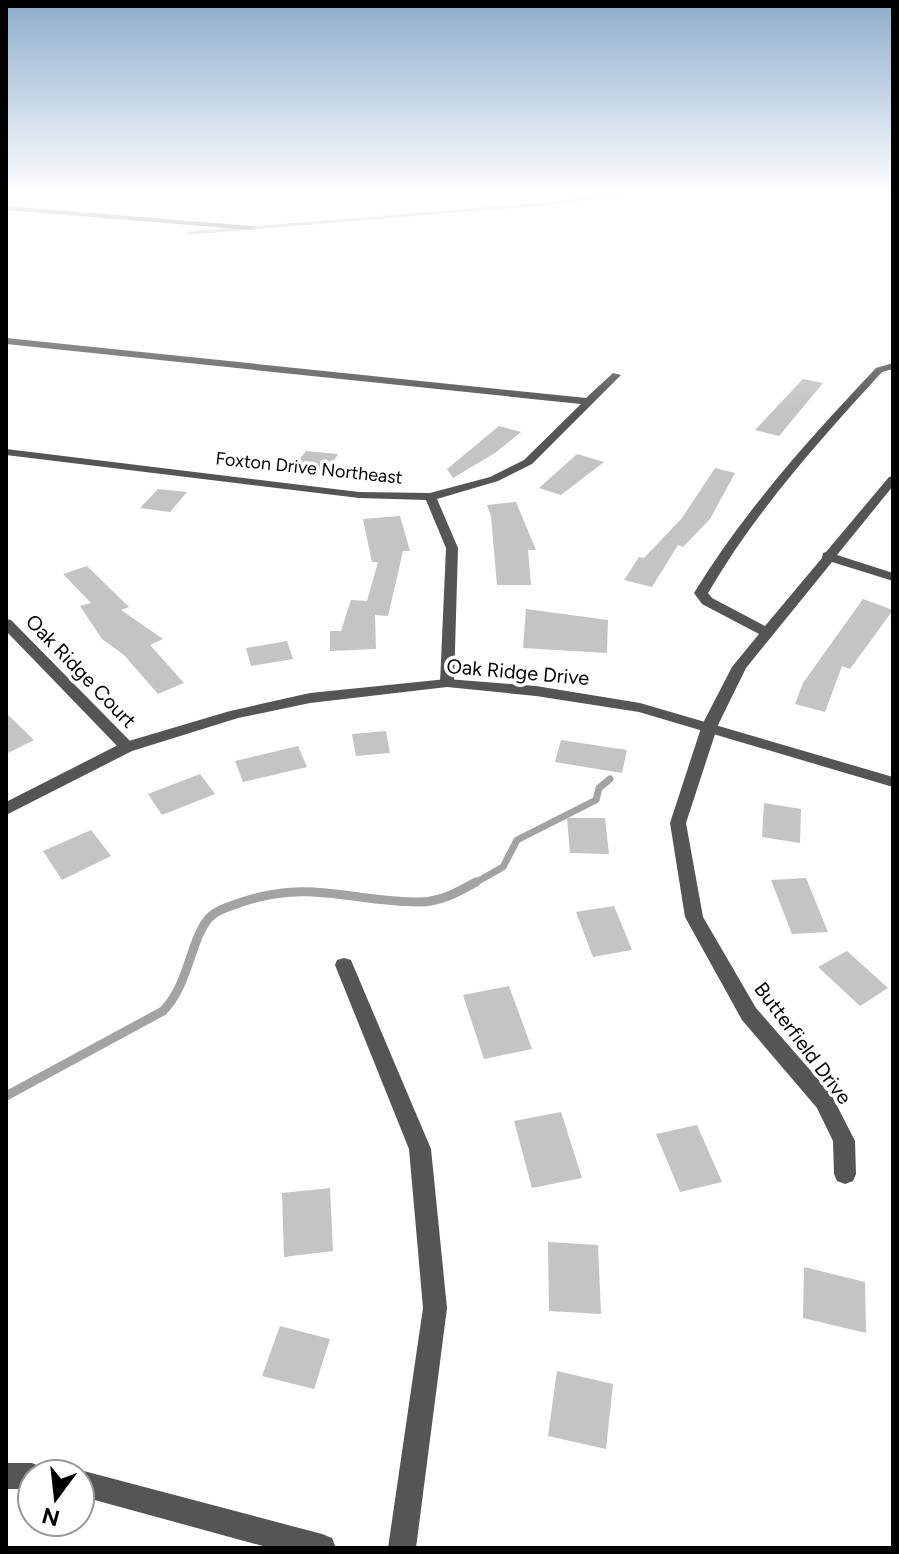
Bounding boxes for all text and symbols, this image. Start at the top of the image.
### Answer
street label: Foxton Drive Northeast [214,447,404,489]
street label: Oak Ridge Court [21,609,141,733]
street label: Oak Ridge Drive [446,654,590,690]
street label: Butterfield Drive [749,977,857,1109]
north arrow [16,1458,96,1538]
text: N [39,1502,63,1532]

